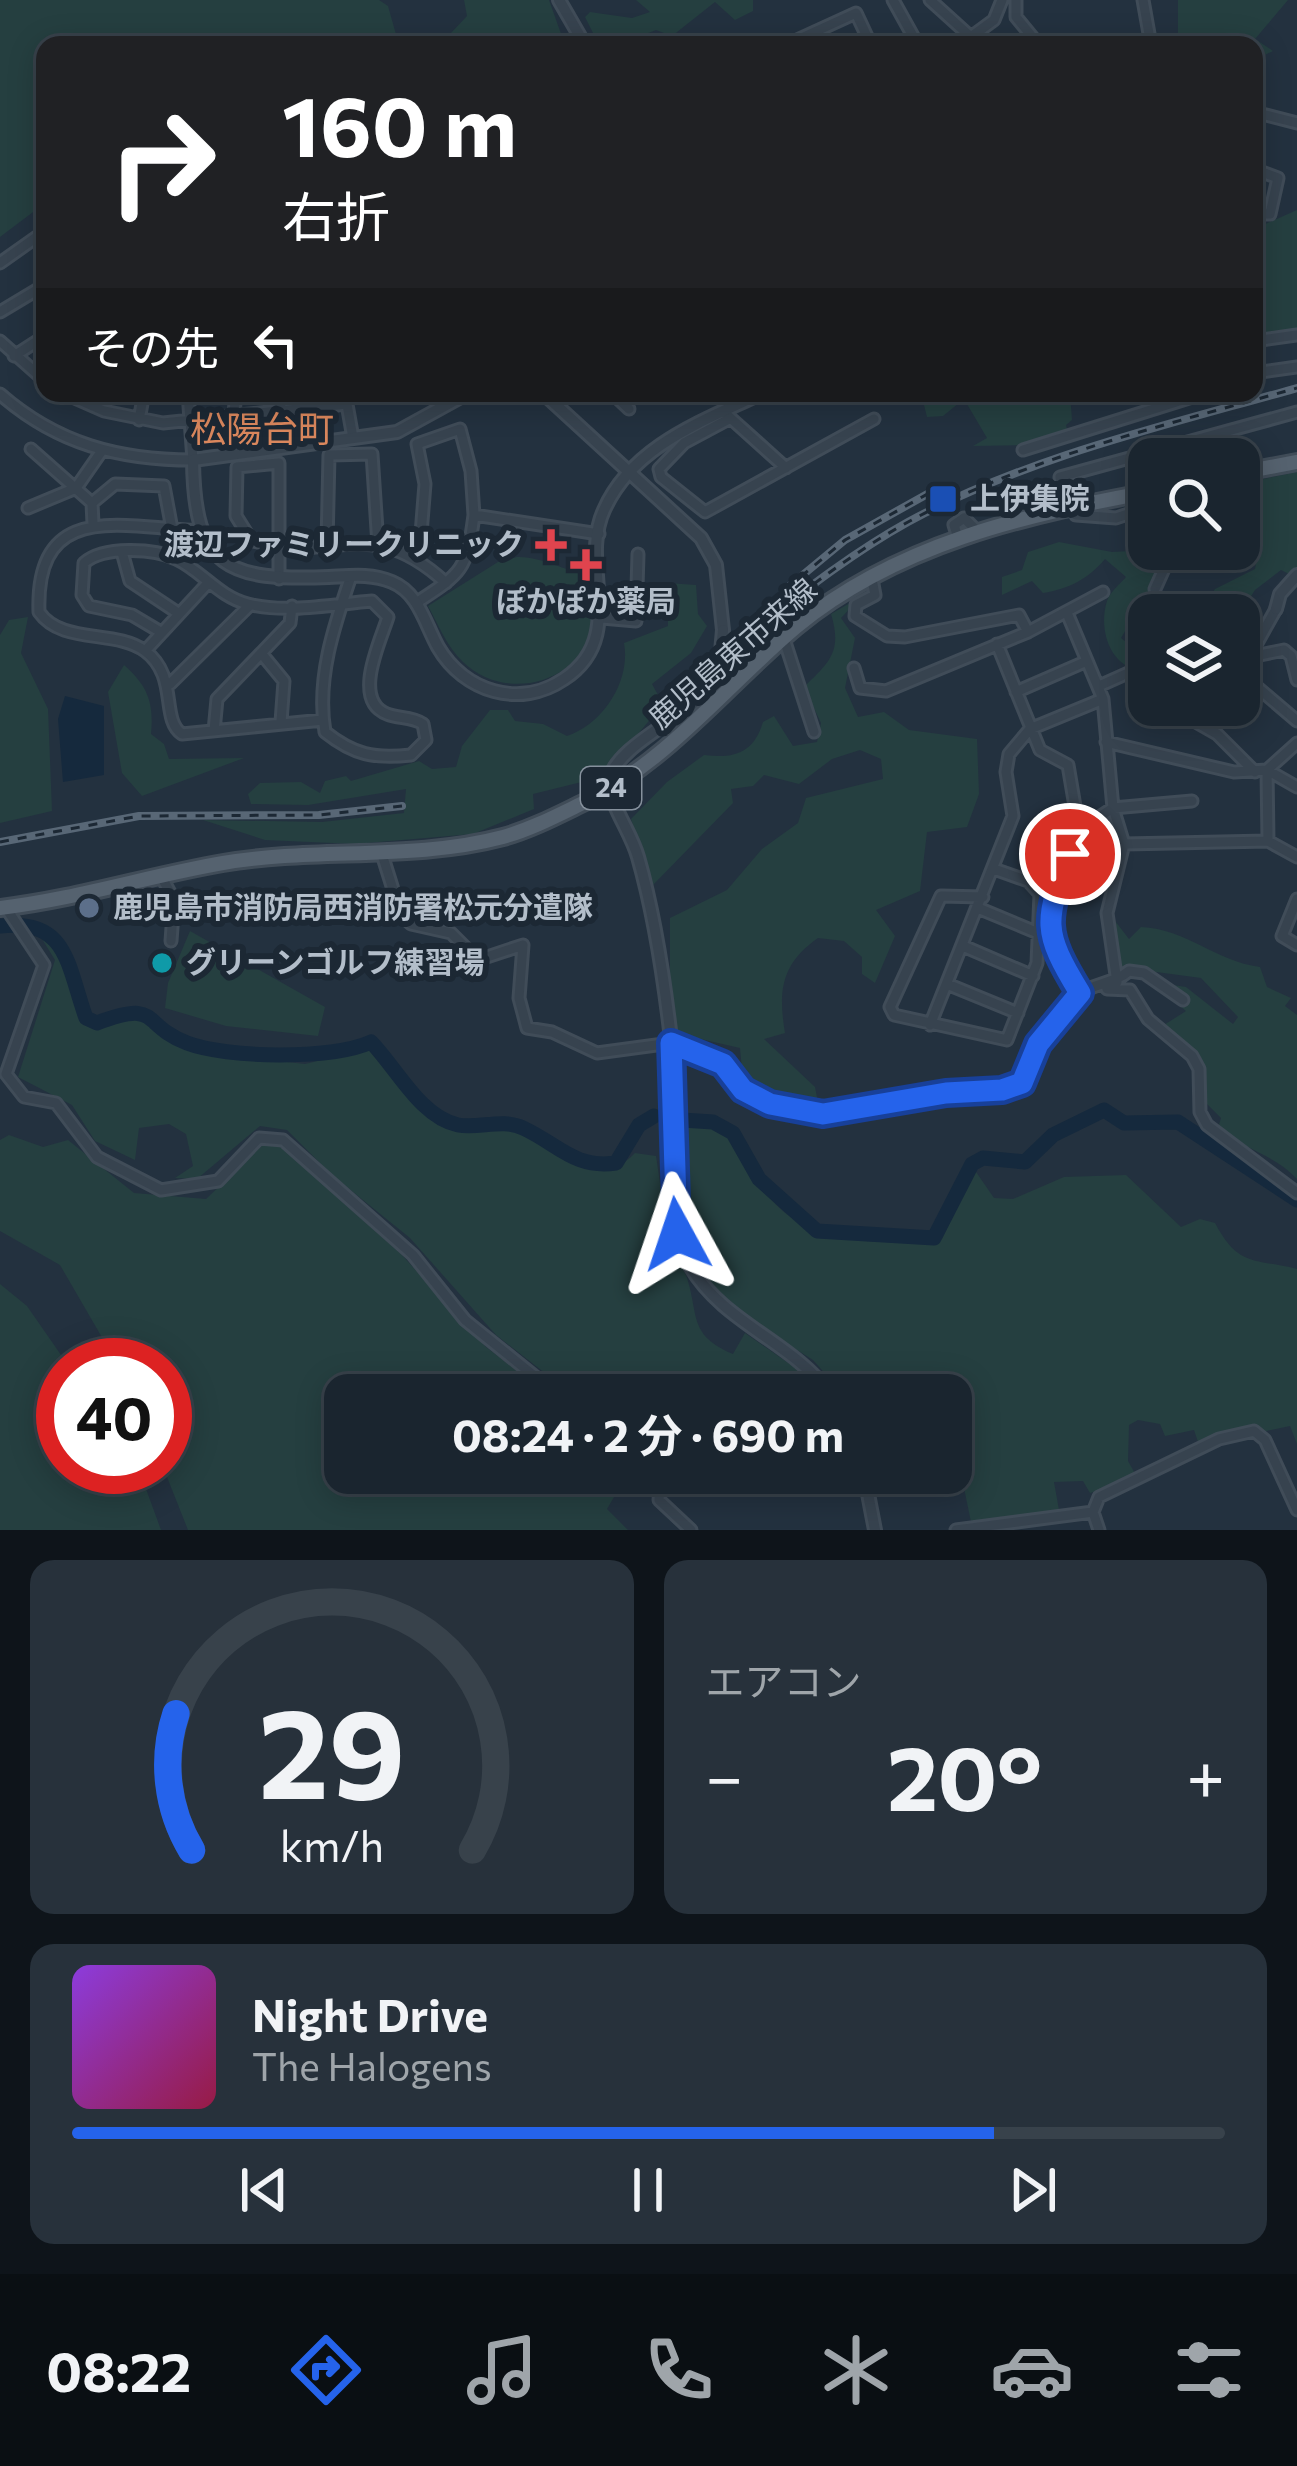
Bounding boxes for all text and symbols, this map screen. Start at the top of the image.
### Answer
text: 160 m [282,72,517,174]
icon: right [84,84,240,240]
text: 右折 [282,182,390,248]
icon: left [243,312,309,378]
text: その先 [84,319,219,374]
district label: 松陽台町 [190,405,334,449]
map controls [1128,438,1260,726]
button: search [1128,438,1260,570]
place label: 上伊集院 [970,478,1090,515]
marker: 上伊集院 [927,483,959,515]
place label: 渡辺ファミリークリニック [164,524,524,561]
marker: 渡辺ファミリークリニック [535,529,567,561]
marker: ぽかぽか薬局 [573,552,599,578]
street label: 鹿児島東市来線 [640,569,823,735]
place label: ぽかぽか薬局 [496,581,676,618]
button: layers [1128,594,1260,726]
road number: 24 [581,767,641,809]
pin [1019,803,1121,905]
icon: arrive [1037,821,1103,887]
place label: 鹿児島市消防局西消防署松元分遣隊 [113,887,593,924]
marker: 鹿児島市消防局西消防署松元分遣隊 [76,895,102,921]
place label: グリーンゴルフ練習場 [186,942,485,979]
marker: グリーンゴルフ練習場 [149,950,175,976]
position arrow [614,1171,740,1297]
speed limit sign: 40 [36,1338,192,1494]
text: 08:24 · 2 分 · 690 m [452,1406,844,1461]
text: エアコン [706,1656,862,1704]
text: 29 [258,1672,405,1825]
text: 20° [887,1719,1042,1830]
text: − [706,1734,743,1815]
text: + [1186,1734,1225,1815]
text: km/h [280,1818,384,1871]
text: Night Drive [252,1986,488,2041]
text: The Halogens [252,2041,492,2089]
icon: previous [231,2157,297,2223]
icon: pause [615,2157,681,2223]
icon: next [1000,2157,1066,2223]
icon: directions [284,2328,368,2412]
icon: music [460,2328,544,2412]
icon: phone [637,2328,721,2412]
icon: climate [814,2328,898,2412]
icon: car [990,2328,1074,2412]
icon: filters [1167,2328,1251,2412]
text: 08:22 [46,2337,191,2403]

